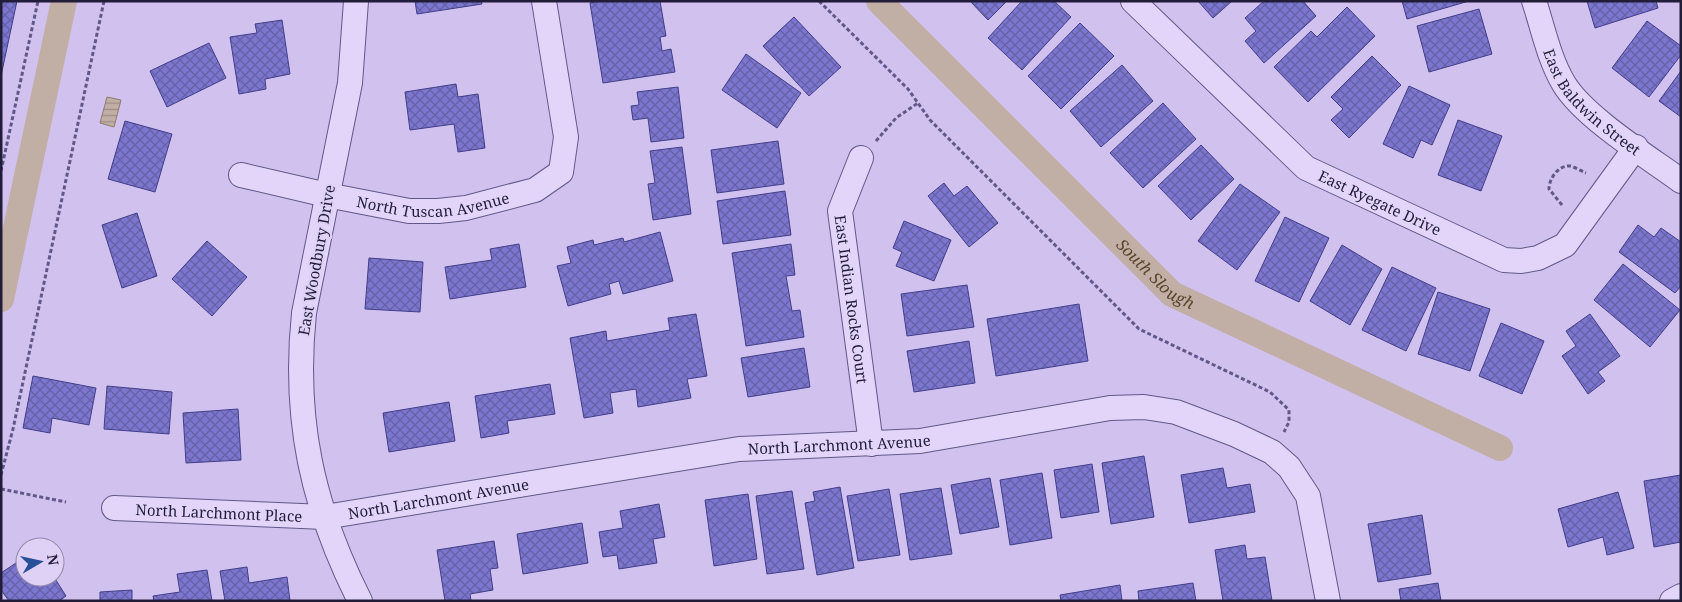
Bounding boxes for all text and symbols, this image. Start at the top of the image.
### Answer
street label: East Baldwin Street [1539,46,1645,159]
street label: East Ryegate Drive [1315,165,1445,239]
street label: East Woodbury Drive [293,183,339,337]
street label: North Tuscan Avenue [355,187,511,221]
street label: East Indian Rocks Court [831,214,873,385]
water label: South Slough [1112,234,1198,314]
street label: North Larchmont Avenue [747,429,932,459]
street label: North Larchmont Avenue [346,474,530,523]
street label: North Larchmont Place [135,499,303,526]
north arrow [15,537,65,587]
text: N [43,553,64,567]

